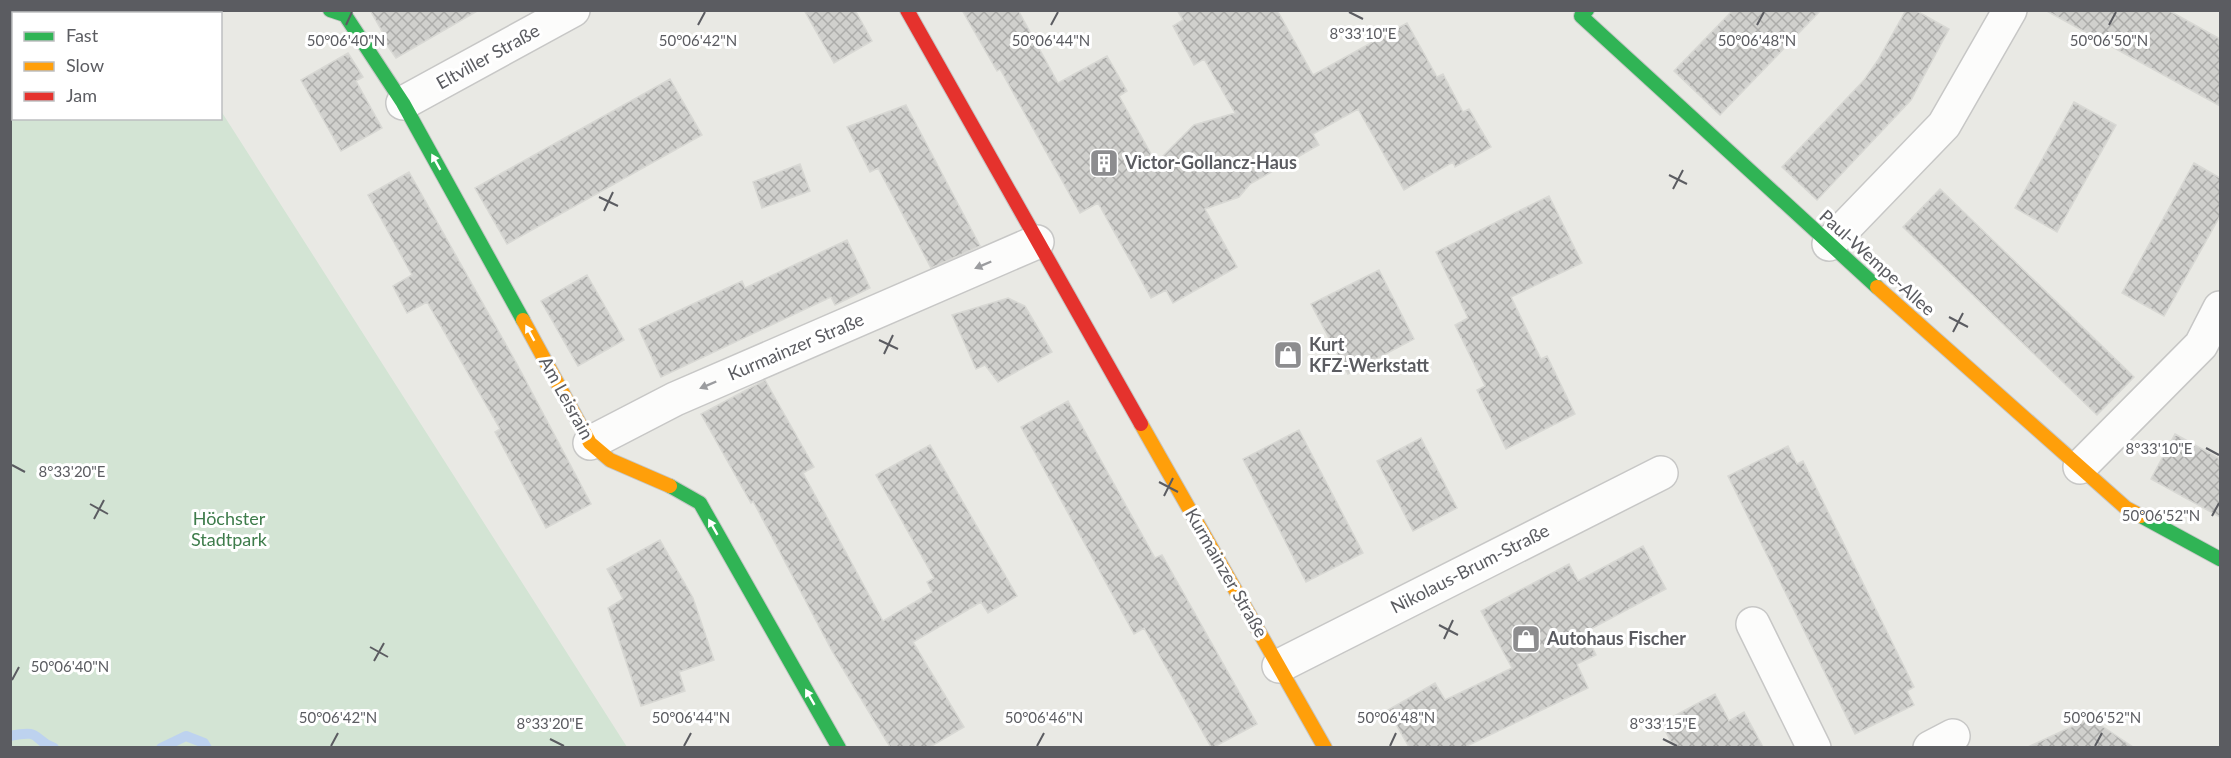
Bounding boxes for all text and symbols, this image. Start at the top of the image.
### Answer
legend [12,12,222,120]
street label: Eltviller Straße [432,19,543,94]
text: Fast [66,24,99,46]
text: 8°33'10"E [1330,24,1397,42]
text: 50°06'40"N [307,31,385,49]
text: 50°06'42"N [659,31,737,49]
text: 50°06'44"N [1012,31,1090,49]
text: 50°06'48"N [1718,31,1796,49]
text: 50°06'50"N [2070,31,2148,49]
text: Slow [66,54,104,76]
text: Jam [66,84,97,106]
building icon: Victor-Gollancz-Haus [1088,147,1120,179]
place label: Victor-Gollancz-Haus [1124,151,1297,173]
one-way arrow [431,154,441,171]
street label: Paul-Wempe-Allee [1815,205,1940,320]
one-way arrow [975,261,992,270]
street label: Kurmainzer Straße [724,308,867,385]
one-way arrow [525,325,535,342]
place label: Kurt KFZ-Werkstatt [1309,333,1429,376]
shop icon: Kurt KFZ-Werkstatt [1272,339,1304,371]
street label: Am Leisrain [535,352,599,443]
one-way arrow [699,380,717,390]
text: 8°33'10"E [2126,439,2193,457]
text: 8°33'20"E [39,462,106,480]
street label: Kurmainzer Straße [1181,504,1273,641]
text: 50°06'52"N [2122,506,2200,524]
park label: Höchster Stadtpark [191,507,268,550]
one-way arrow [708,519,718,536]
street label: Nikolaus-Brum-Straße [1387,519,1553,618]
shop icon: Autohaus Fischer [1510,623,1542,655]
place label: Autohaus Fischer [1546,627,1686,649]
text: 50°06'40"N [31,657,109,675]
one-way arrow [805,688,815,705]
text: 50°06'42"N [299,708,377,726]
text: 50°06'44"N [652,708,730,726]
text: 50°06'46"N [1005,708,1083,726]
text: 50°06'48"N [1357,708,1435,726]
text: 50°06'52"N [2063,708,2141,726]
text: 8°33'20"E [517,714,584,732]
text: 8°33'15"E [1630,714,1697,732]

